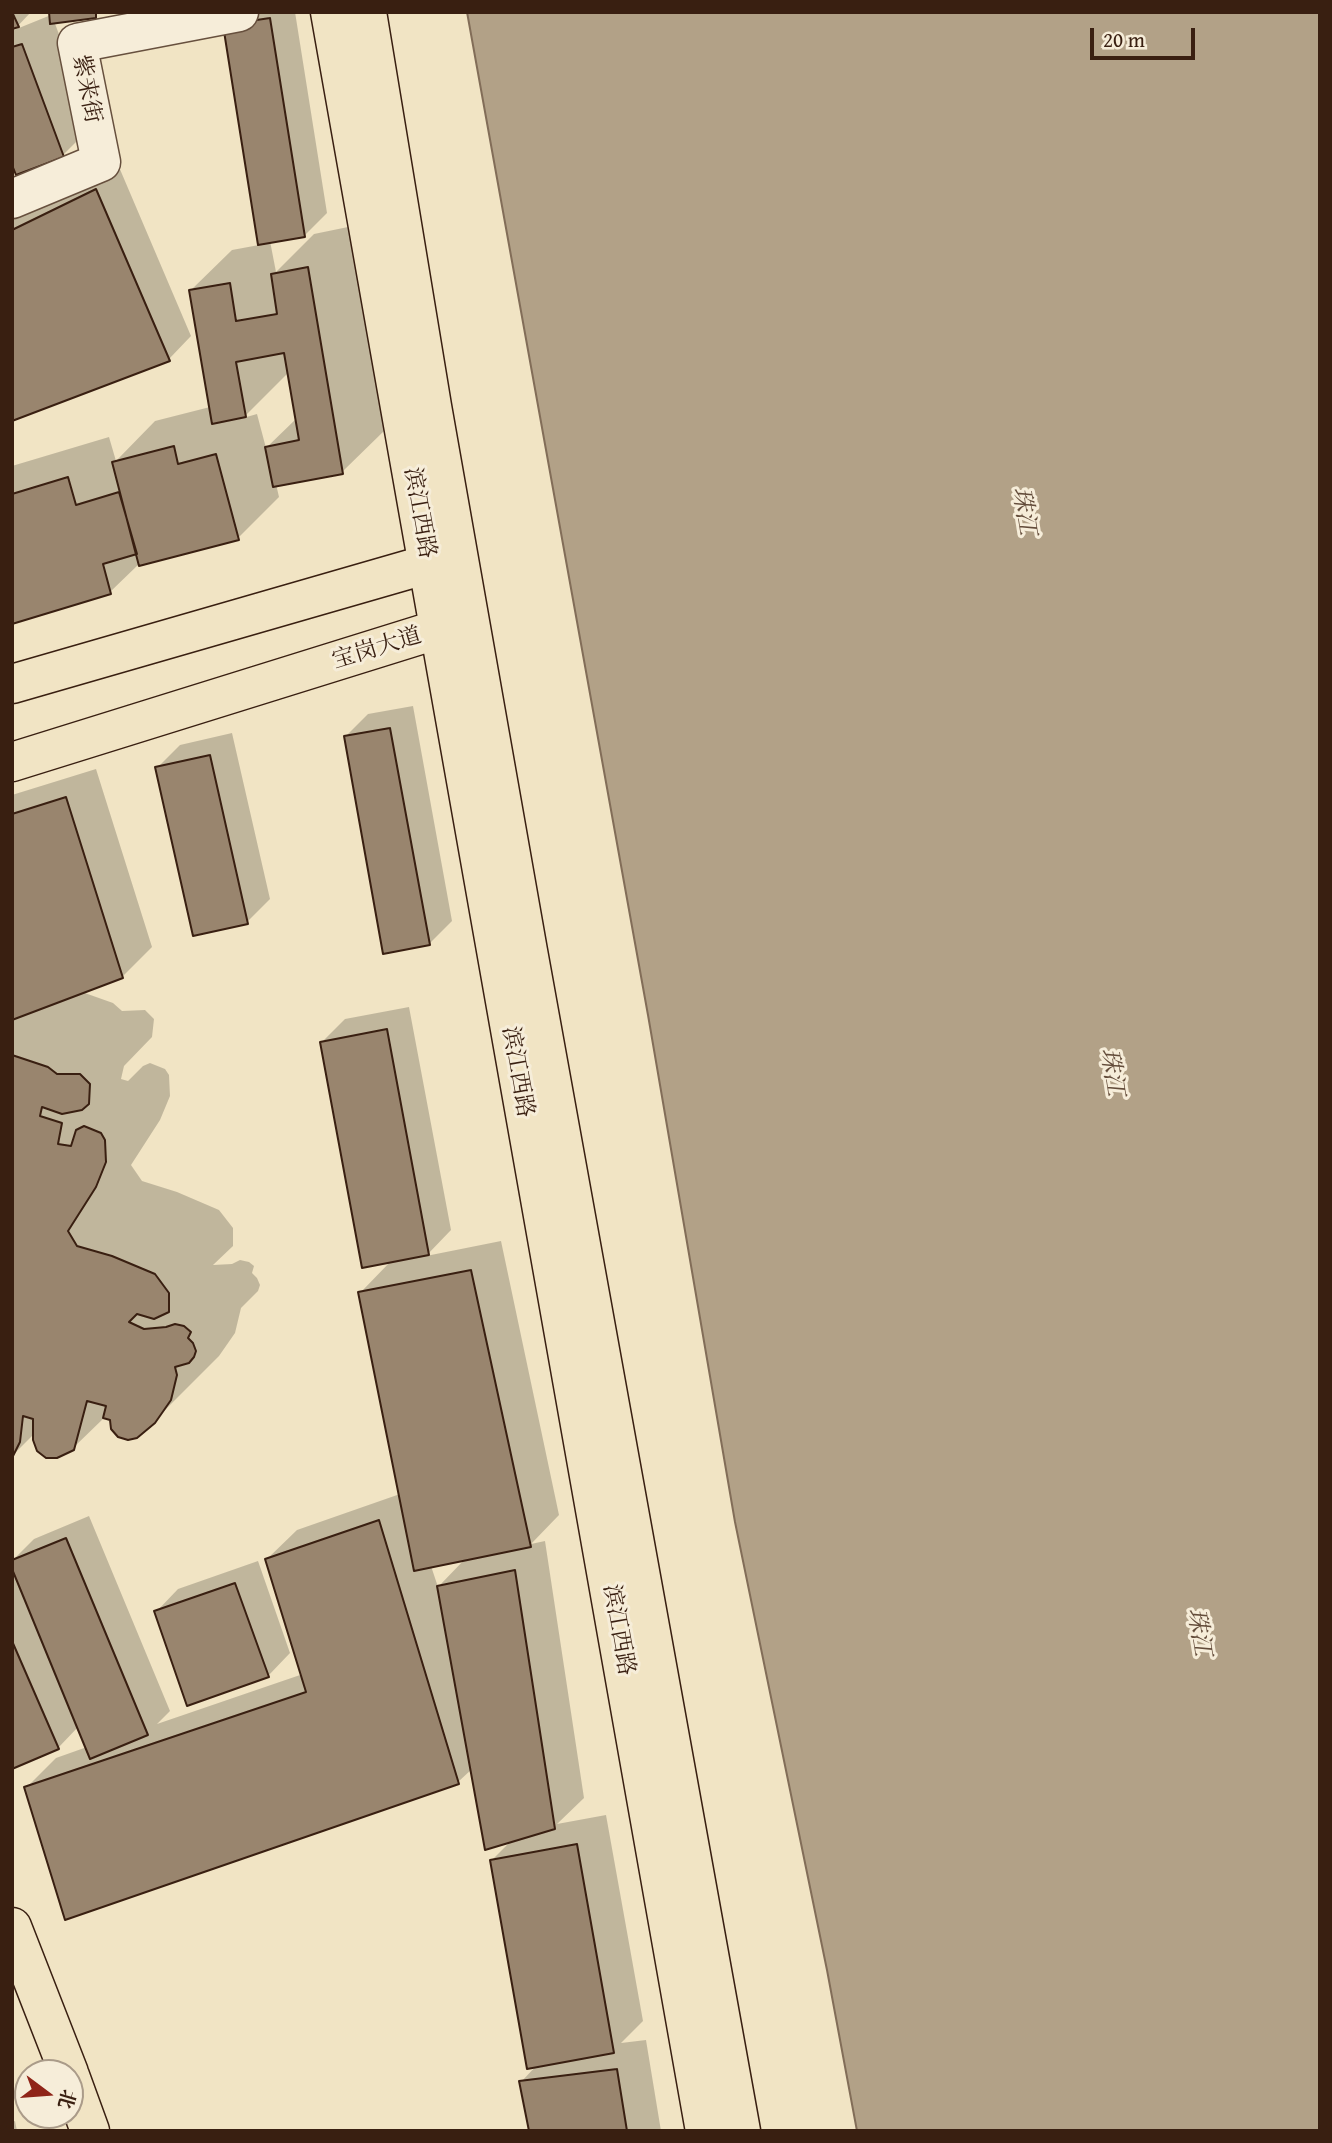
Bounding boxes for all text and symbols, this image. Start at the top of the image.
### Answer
scale bar [1094,14,1199,58]
text: 20 m [1103,24,1145,55]
street label: 紫来街 [66,53,106,125]
street label: 滨江西路 [397,465,441,561]
water label: 珠江 [1005,485,1041,537]
street label: 宝岗大道 [329,622,425,676]
street label: 滨江西路 [495,1024,539,1120]
water label: 珠江 [1093,1046,1129,1098]
street label: 滨江西路 [596,1582,640,1678]
water label: 珠江 [1180,1606,1216,1658]
north arrow [14,2059,84,2129]
text: 北 [51,2086,83,2112]

